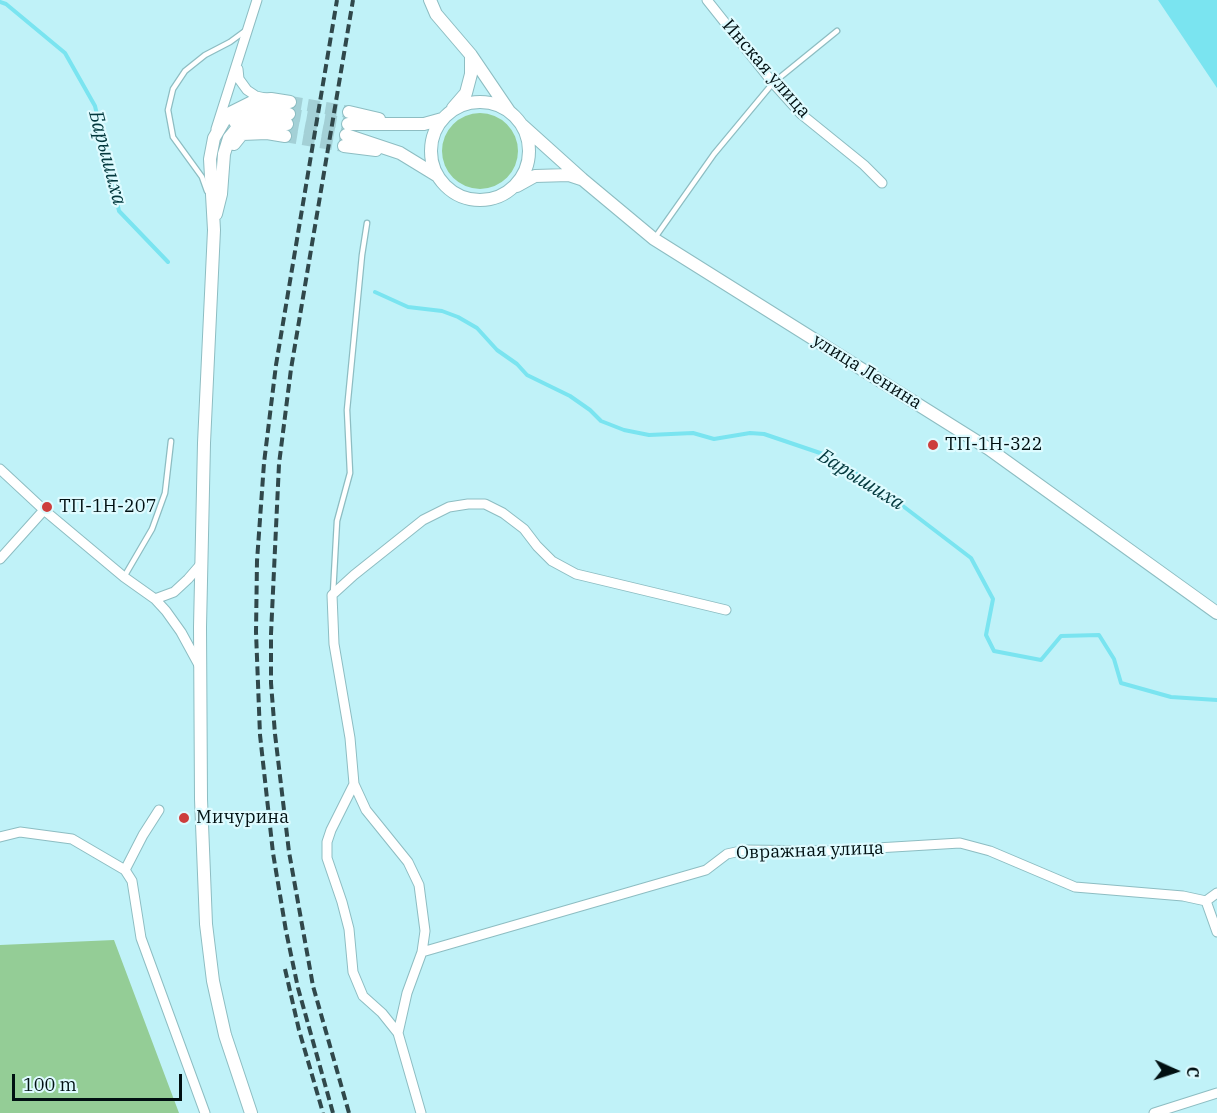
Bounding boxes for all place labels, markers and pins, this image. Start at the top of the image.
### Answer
place label: ТП-1Н-322 [945,434,1042,456]
marker: ТП-1Н-322 [926,438,940,452]
place label: ТП-1Н-207 [59,496,156,518]
marker: ТП-1Н-207 [40,500,54,514]
place label: Мичурина [196,807,289,829]
marker: Мичурина [177,811,191,825]

